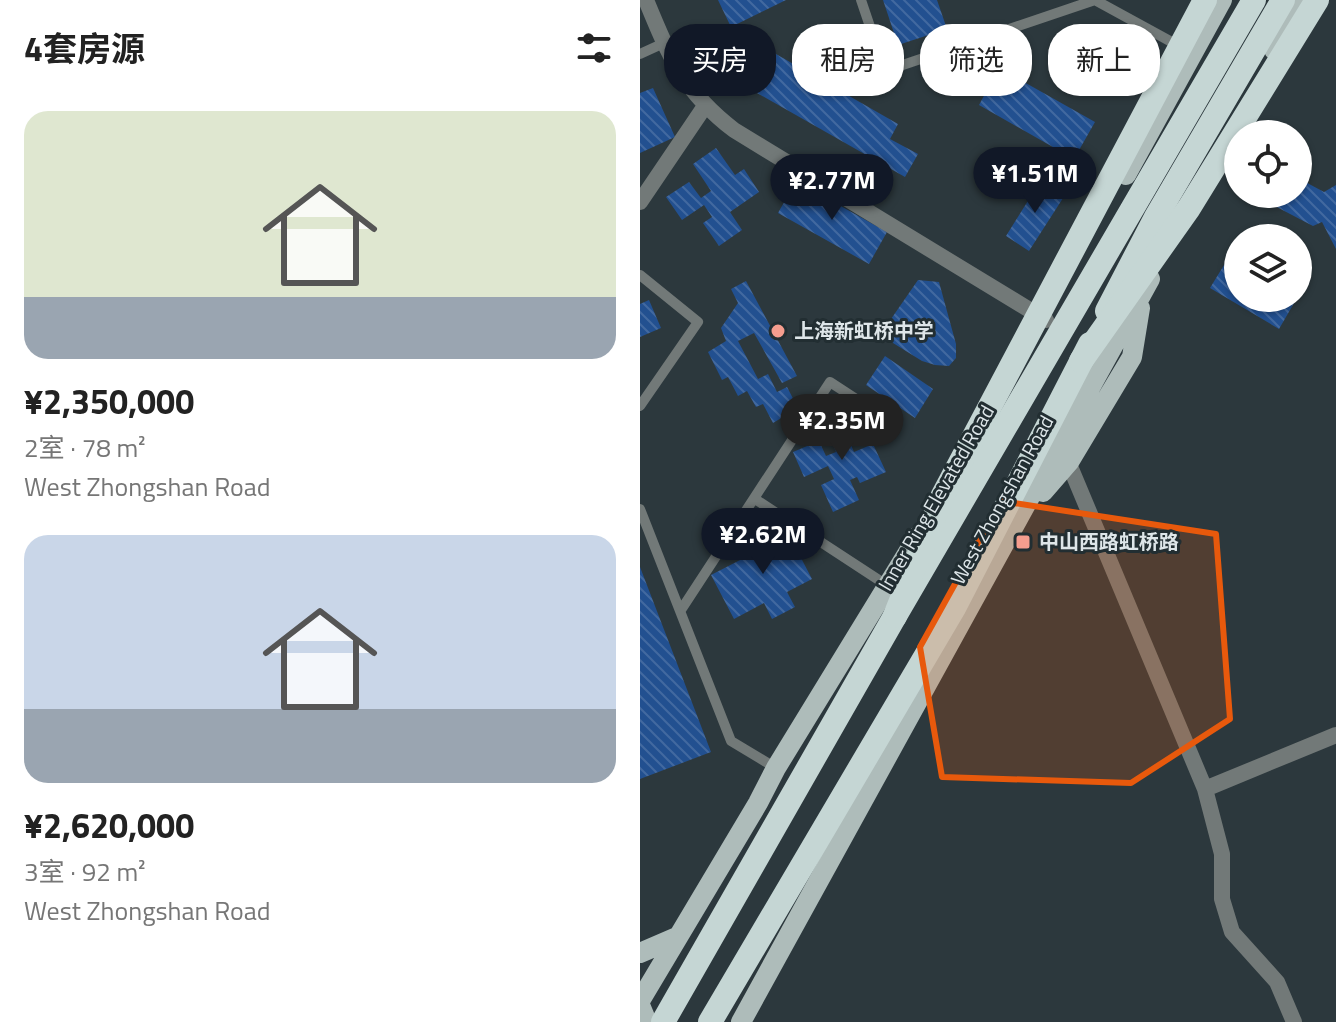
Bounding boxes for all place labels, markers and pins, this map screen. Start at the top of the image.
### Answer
pin: ¥1.51M [970,147,1100,215]
pin: ¥2.77M [767,154,897,222]
place label: 上海新虹桥中学 [794,315,934,346]
marker: 上海新虹桥中学 [769,322,787,340]
pin: ¥2.35M [777,394,907,462]
pin: ¥2.62M [698,508,828,576]
place label: 中山西路虹桥路 [1039,526,1179,557]
marker: 中山西路虹桥路 [1014,533,1032,551]

